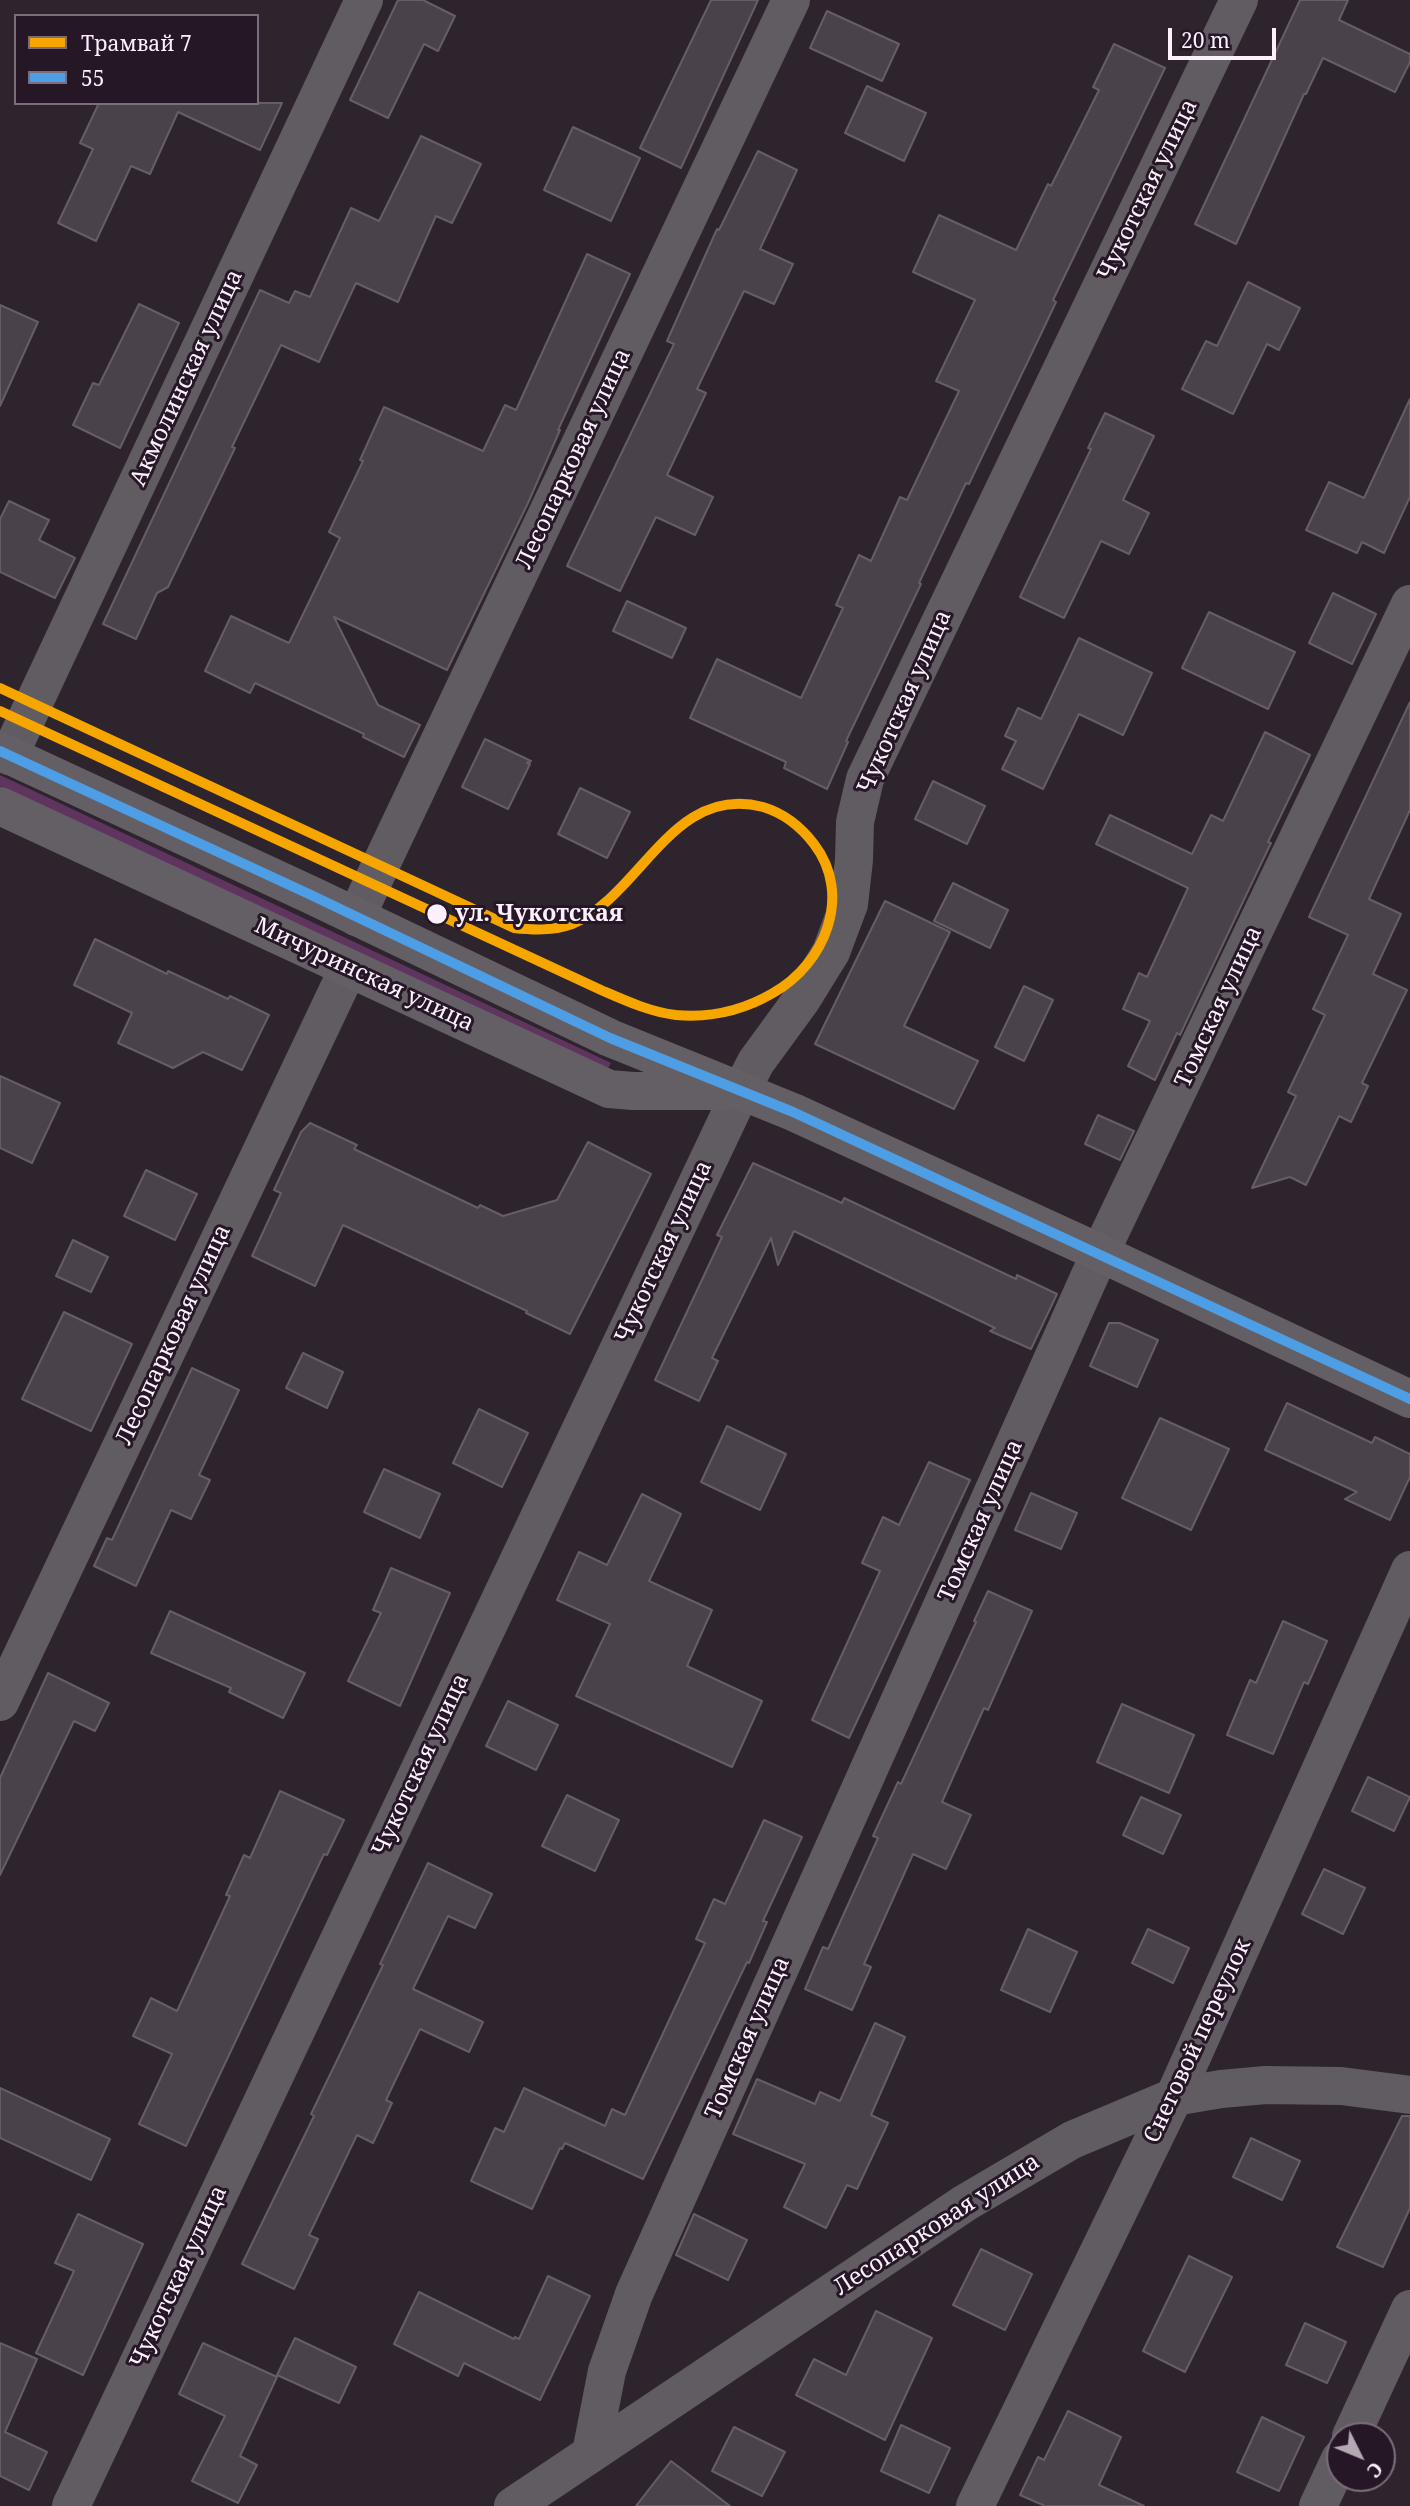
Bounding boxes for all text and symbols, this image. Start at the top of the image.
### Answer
legend [14,14,259,105]
scale bar [1172,14,1280,58]
text: 20 m [1181,26,1230,54]
text: Трамвай 7 [81,29,192,57]
text: 55 [81,64,104,92]
street label: Чукотская улица [1092,95,1204,285]
street label: Акмолинская улица [125,266,249,490]
street label: Лесопарковая улица [511,345,637,573]
street label: Чукотская улица [852,606,958,798]
place label: ул. Чукотская [455,900,623,928]
marker: ул. Чукотская [425,902,449,926]
street label: Мичуринская улица [250,912,478,1038]
street label: Томская улица [1170,922,1268,1092]
street label: Чукотская улица [610,1157,718,1347]
street label: Лесопарковая улица [111,1221,237,1449]
street label: Томская улица [933,1436,1029,1606]
street label: Чукотская улица [367,1670,475,1860]
street label: Снеговой переулок [1139,1935,1257,2147]
street label: Томская улица [700,1953,796,2123]
street label: Лесопарковая улица [829,2148,1045,2302]
street label: Чукотская улица [125,2182,233,2372]
north arrow [1326,2422,1396,2492]
text: С [1361,2457,1389,2483]

